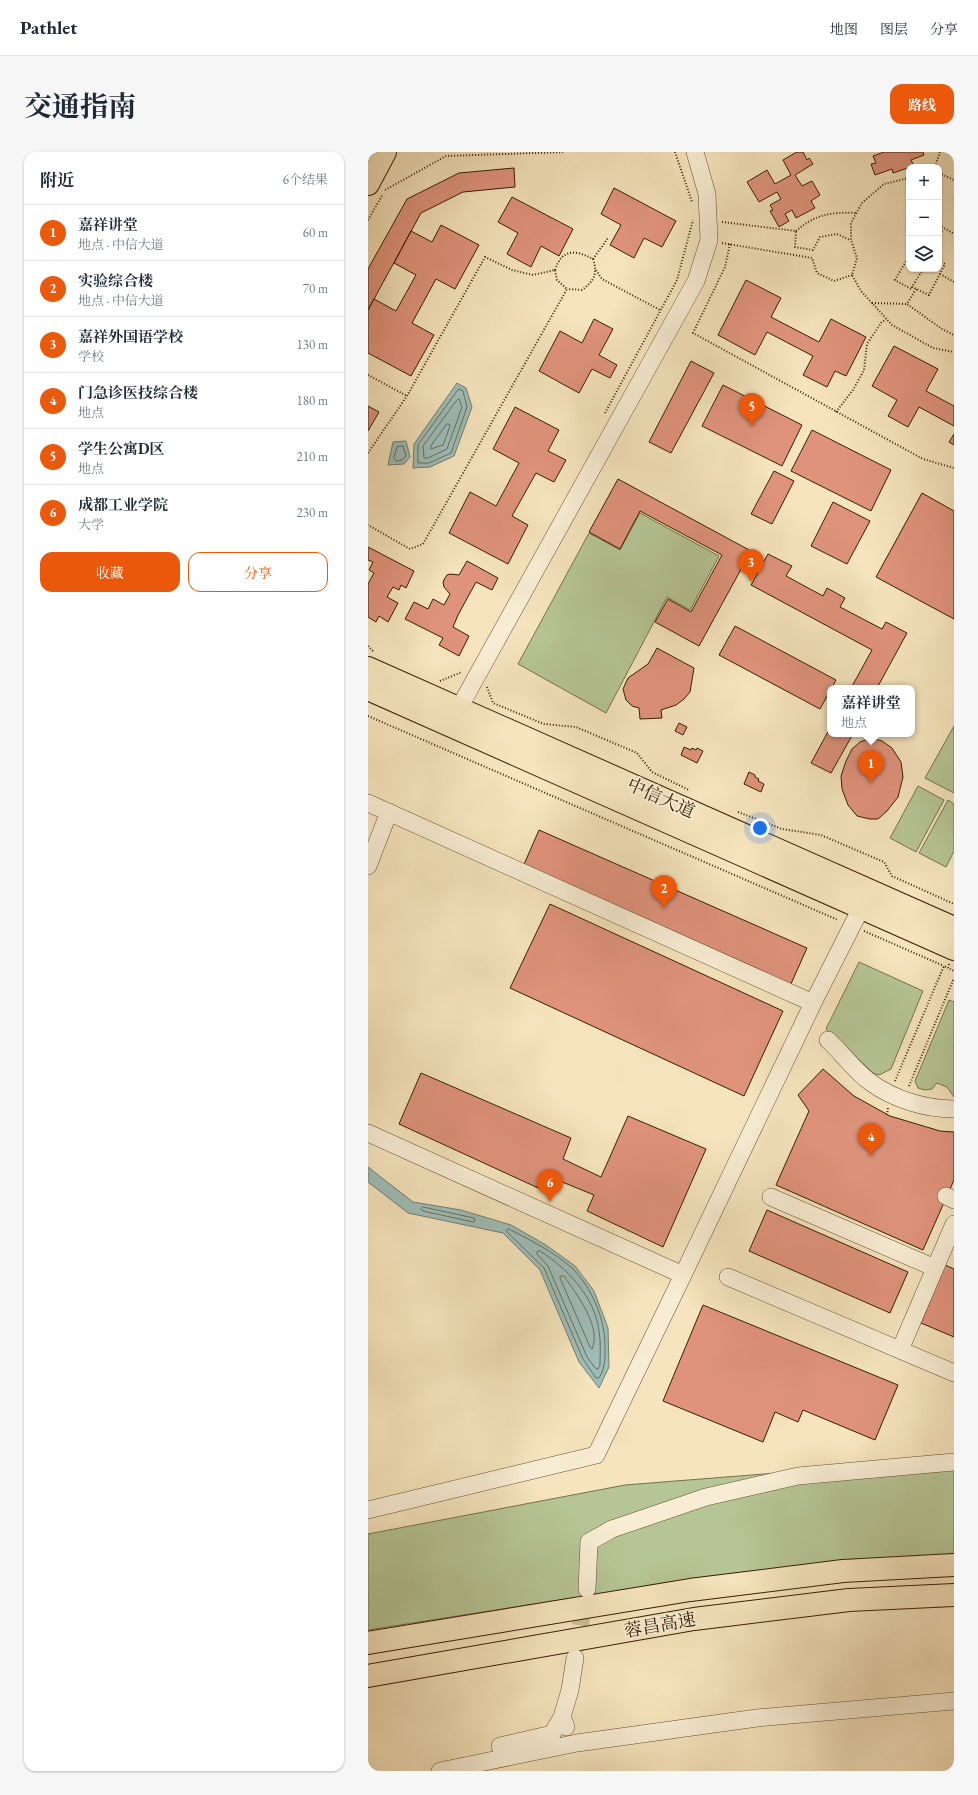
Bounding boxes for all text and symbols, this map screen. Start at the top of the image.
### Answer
text: Pathlet [20,15,77,40]
text: 地图 [830,20,858,38]
text: 图层 [880,20,908,38]
text: 分享 [930,20,958,38]
button: 路线 [890,84,954,124]
text: 交通指南 [24,88,136,124]
map controls [906,164,942,272]
button: + [906,164,942,200]
text: 附近 [40,169,74,191]
text: 6个结果 [283,171,328,188]
button: − [906,200,942,236]
text: 嘉祥讲堂 [78,215,138,234]
text: 1 [50,224,56,241]
text: 60 m [303,224,328,241]
text: 地点 · 中信大道 [78,236,164,253]
button: layers [906,236,942,272]
text: 实验综合楼 [78,271,153,290]
text: 2 [50,280,56,297]
text: 70 m [303,280,328,297]
text: 地点 · 中信大道 [78,292,164,309]
text: 嘉祥外国语学校 [78,327,183,346]
text: 3 [50,336,56,353]
text: 130 m [297,336,328,353]
text: 学校 [78,348,104,365]
text: 门急诊医技综合楼 [78,383,198,402]
text: 4 [50,392,56,409]
text: 180 m [297,392,328,409]
pin: 5 [739,393,765,426]
text: 地点 [78,404,104,421]
text: 学生公寓D区 [78,439,165,458]
text: 5 [50,448,56,465]
text: 210 m [297,448,328,465]
text: 地点 [78,460,104,477]
text: 成都工业学院 [78,495,168,514]
text: 6 [50,504,56,521]
text: 230 m [297,504,328,521]
text: 大学 [78,516,104,533]
pin: 3 [738,549,764,582]
button: 收藏 [40,552,180,592]
button: 分享 [188,552,328,592]
popup [827,685,915,737]
text: 嘉祥讲堂 [841,693,901,712]
text: 地点 [841,714,867,731]
pin: 1 [858,750,884,783]
street label: 中信大道 [624,772,699,823]
your location [750,818,770,838]
pin: 2 [651,875,677,908]
pin: 4 [858,1123,884,1156]
pin: 6 [537,1169,563,1202]
street label: 蓉昌高速 [622,1607,697,1642]

